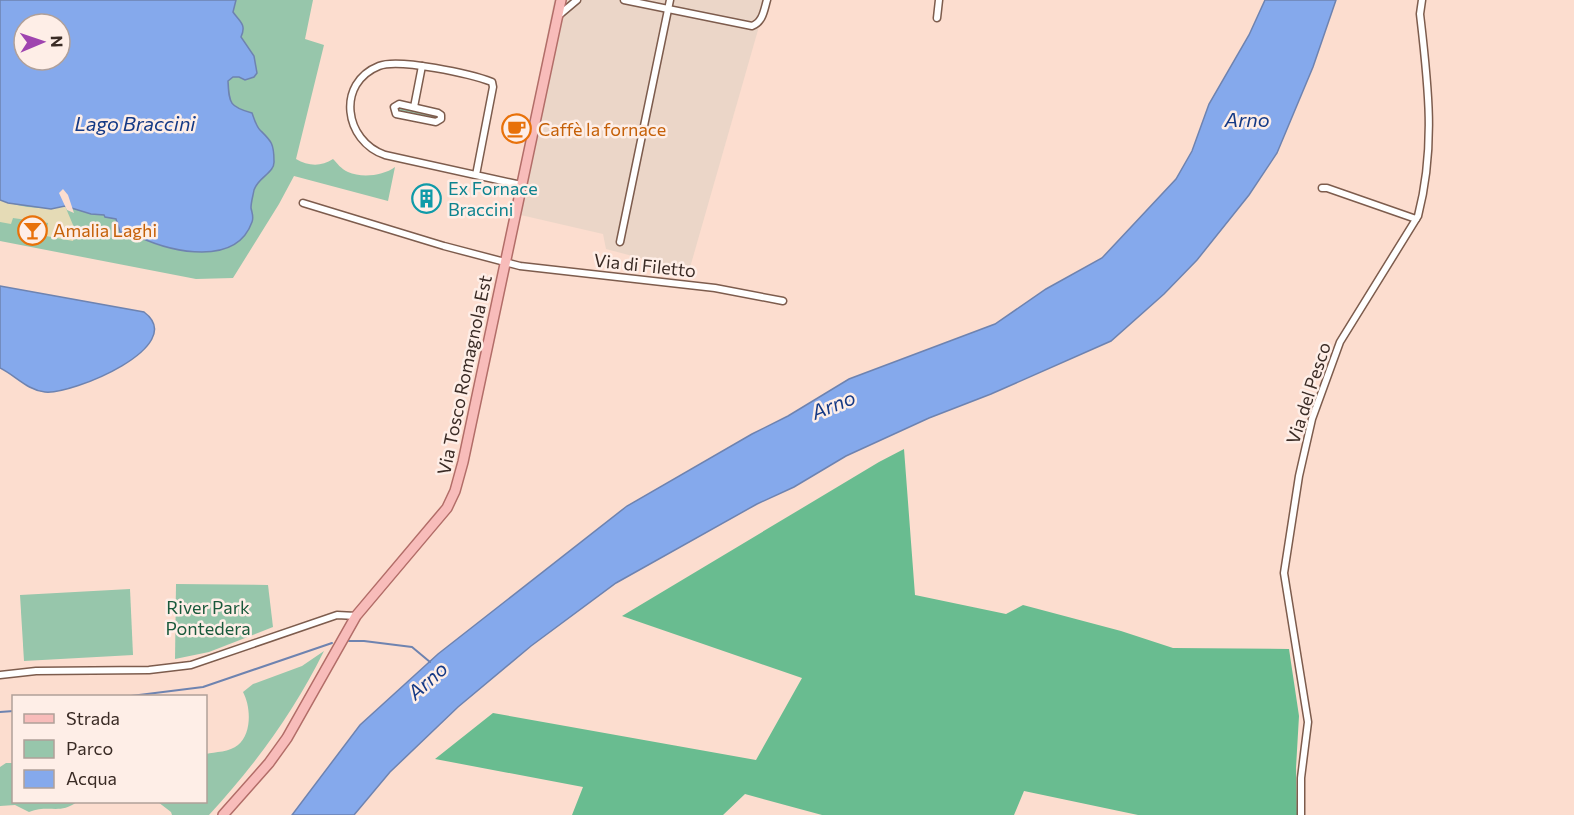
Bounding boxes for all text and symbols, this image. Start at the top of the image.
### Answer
north arrow [12,12,72,72]
text: N [48,35,67,48]
water label: Arno [1223,107,1270,131]
water label: Lago Braccini [74,111,196,135]
cafe icon: Caffè la fornace [501,113,533,145]
place label: Caffè la fornace [538,118,666,140]
place label: Ex Fornace Braccini [448,177,538,220]
building icon: Ex Fornace Braccini [411,182,443,214]
bar icon: Amalia Laghi [16,214,48,246]
place label: Amalia Laghi [53,219,157,241]
street label: Via di Filetto [593,249,697,281]
street label: Via Tosco Romagnola Est [432,273,496,477]
street label: Via del Pesco [1281,339,1335,447]
water label: Arno [807,384,859,424]
park label: River Park Pontedera [165,596,251,639]
water label: Arno [401,656,452,705]
legend [12,695,207,803]
text: Strada [66,707,120,729]
text: Parco [66,737,113,759]
text: Acqua [66,767,117,789]

